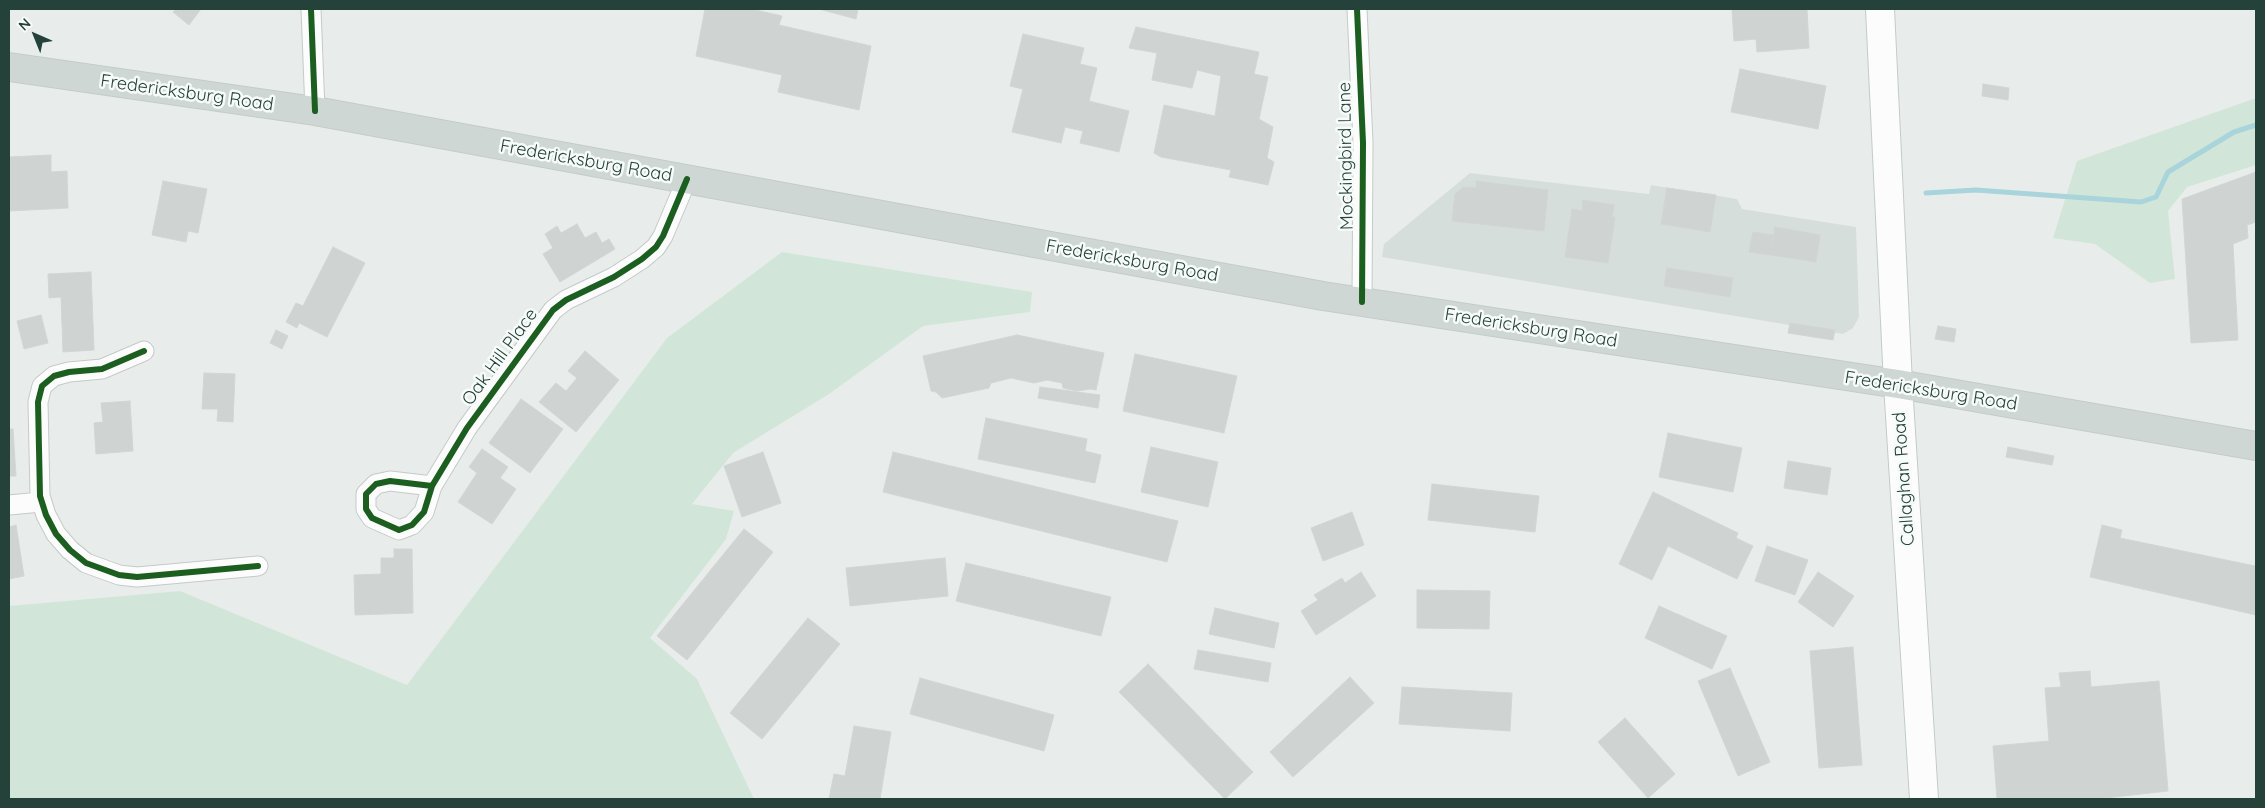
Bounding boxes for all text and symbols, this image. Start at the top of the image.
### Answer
north arrow [10,10,60,60]
text: N [15,14,35,34]
street label: Fredericksburg Road [99,70,275,116]
street label: Mockingbird Lane [1334,82,1358,230]
street label: Fredericksburg Road [498,135,674,187]
street label: Fredericksburg Road [1044,235,1220,287]
street label: Oak Hill Place [458,304,542,410]
street label: Fredericksburg Road [1443,304,1619,352]
street label: Fredericksburg Road [1843,367,2019,415]
street label: Callaghan Road [1889,411,1919,547]

